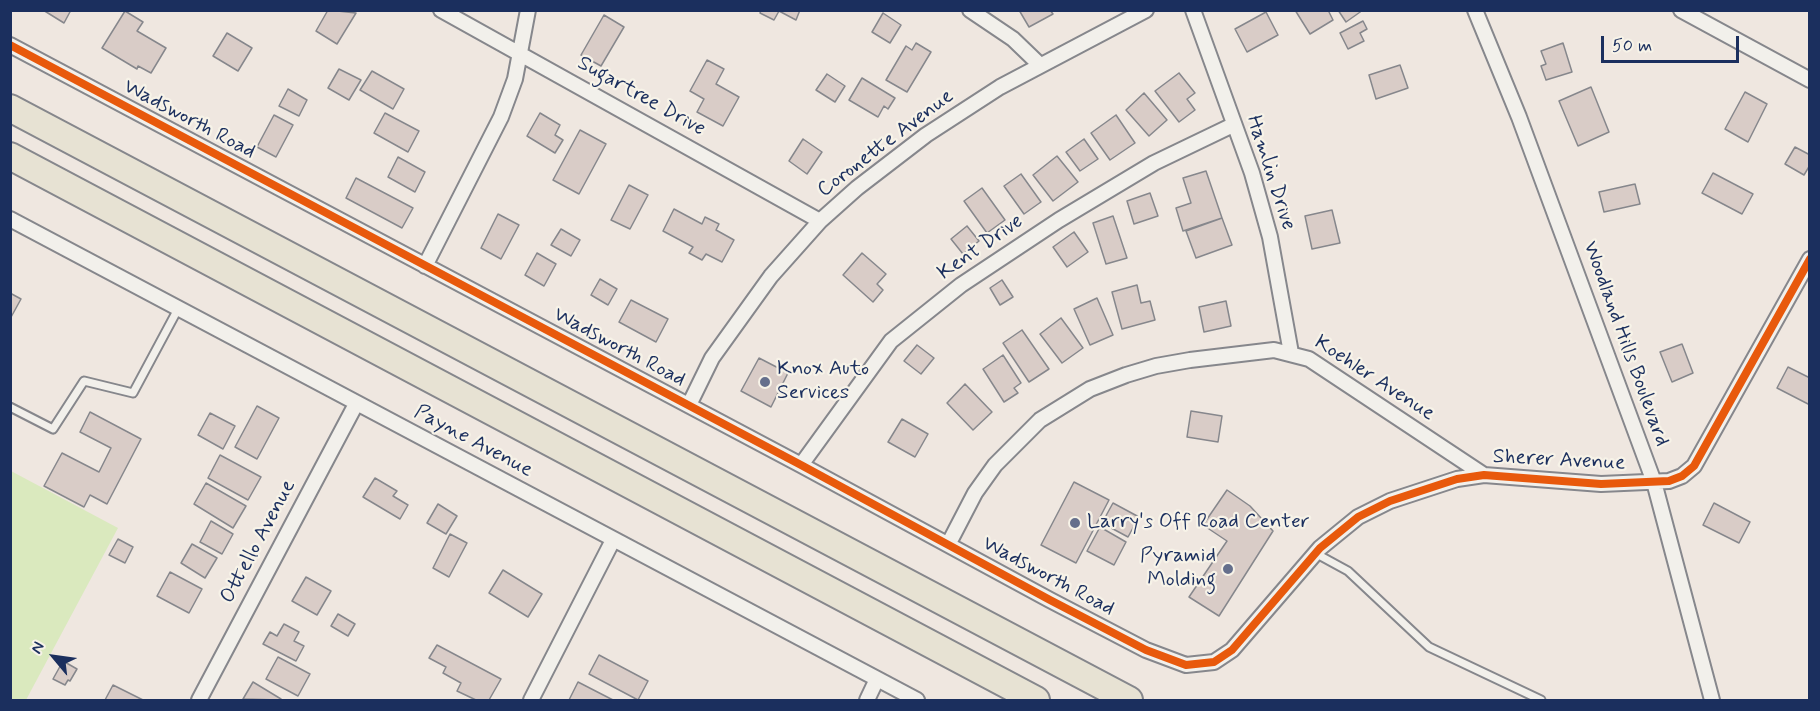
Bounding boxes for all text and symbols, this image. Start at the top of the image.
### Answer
scale bar [1604,24,1742,62]
text: 50 m [1612,34,1652,58]
street label: Sugartree Drive [573,51,709,143]
street label: Wadsworth Road [119,75,259,165]
street label: Coronette Avenue [813,85,959,203]
street label: Hamlin Drive [1240,112,1300,234]
street label: Kent Drive [933,209,1029,287]
street label: Woodland Hills Boulevard [1576,238,1674,450]
street label: Wadsworth Road [549,303,689,393]
street label: Koehler Avenue [1309,331,1439,427]
place label: Knox Auto Services [777,357,869,407]
marker: Knox Auto Services [758,375,772,389]
street label: Payne Avenue [409,400,537,484]
street label: Sherer Avenue [1492,445,1626,477]
street label: Ottello Avenue [216,476,302,608]
place label: Larry's Off Road Center [1087,510,1310,536]
marker: Larry's Off Road Center [1068,516,1082,530]
street label: Wadsworth Road [978,532,1118,622]
place label: Pyramid Molding [1140,544,1216,594]
marker: Pyramid Molding [1221,562,1235,576]
north arrow [24,627,84,687]
text: N [26,638,50,658]

